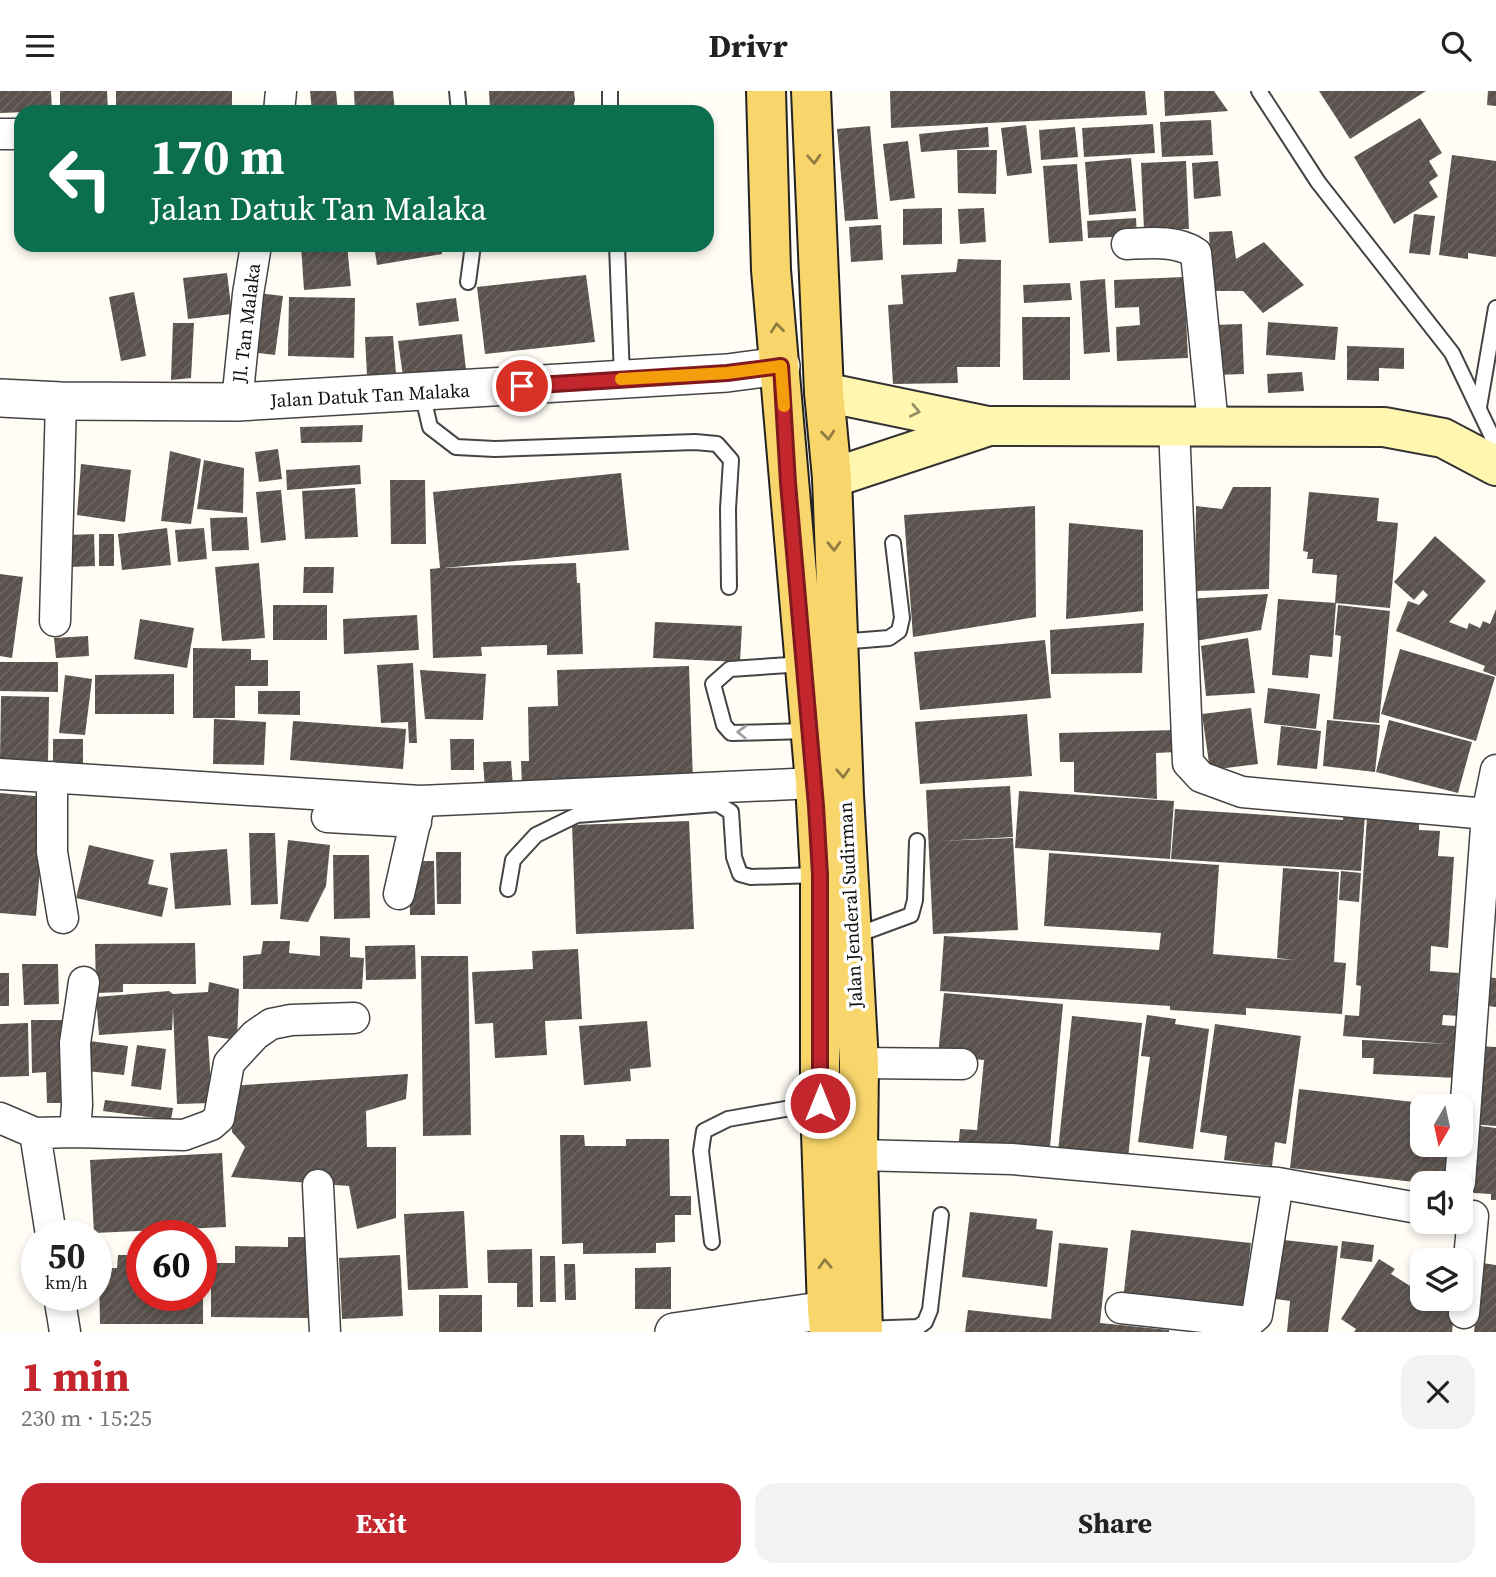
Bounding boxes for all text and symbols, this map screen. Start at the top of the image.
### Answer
text: Drivr [708,24,788,68]
icon: menu [21,27,59,65]
icon: search [1437,27,1475,65]
text: 170 m [150,123,285,190]
icon: left [35,133,126,224]
one-way arrow [806,154,821,165]
text: Jalan Datuk Tan Malaka [150,187,487,231]
street label: Jl. Tan Malaka [226,261,266,385]
one-way arrow [770,322,785,333]
pin [492,356,552,416]
icon: arrive [503,367,541,405]
street label: Jalan Datuk Tan Malaka [268,377,471,413]
one-way arrow [909,402,921,417]
one-way arrow [820,430,835,441]
one-way arrow [827,541,842,552]
one-way arrow [736,724,747,740]
one-way arrow [836,768,851,779]
street label: Jalan Jenderal Sudirman [832,801,868,1010]
position arrow [783,1066,857,1140]
north arrow [1410,1094,1474,1157]
map controls [1410,1094,1473,1311]
button: sound [1410,1171,1473,1234]
speed limit sign: 60 [126,1220,217,1311]
text: 50 [48,1232,85,1280]
button: layers [1410,1248,1473,1311]
one-way arrow [818,1258,833,1269]
text: km/h [45,1270,88,1295]
text: 1 min [21,1347,130,1405]
button: close [1401,1355,1475,1429]
text: 230 m · 15:25 [21,1402,152,1434]
button: Exit [21,1483,741,1563]
button: Share [755,1483,1475,1563]

